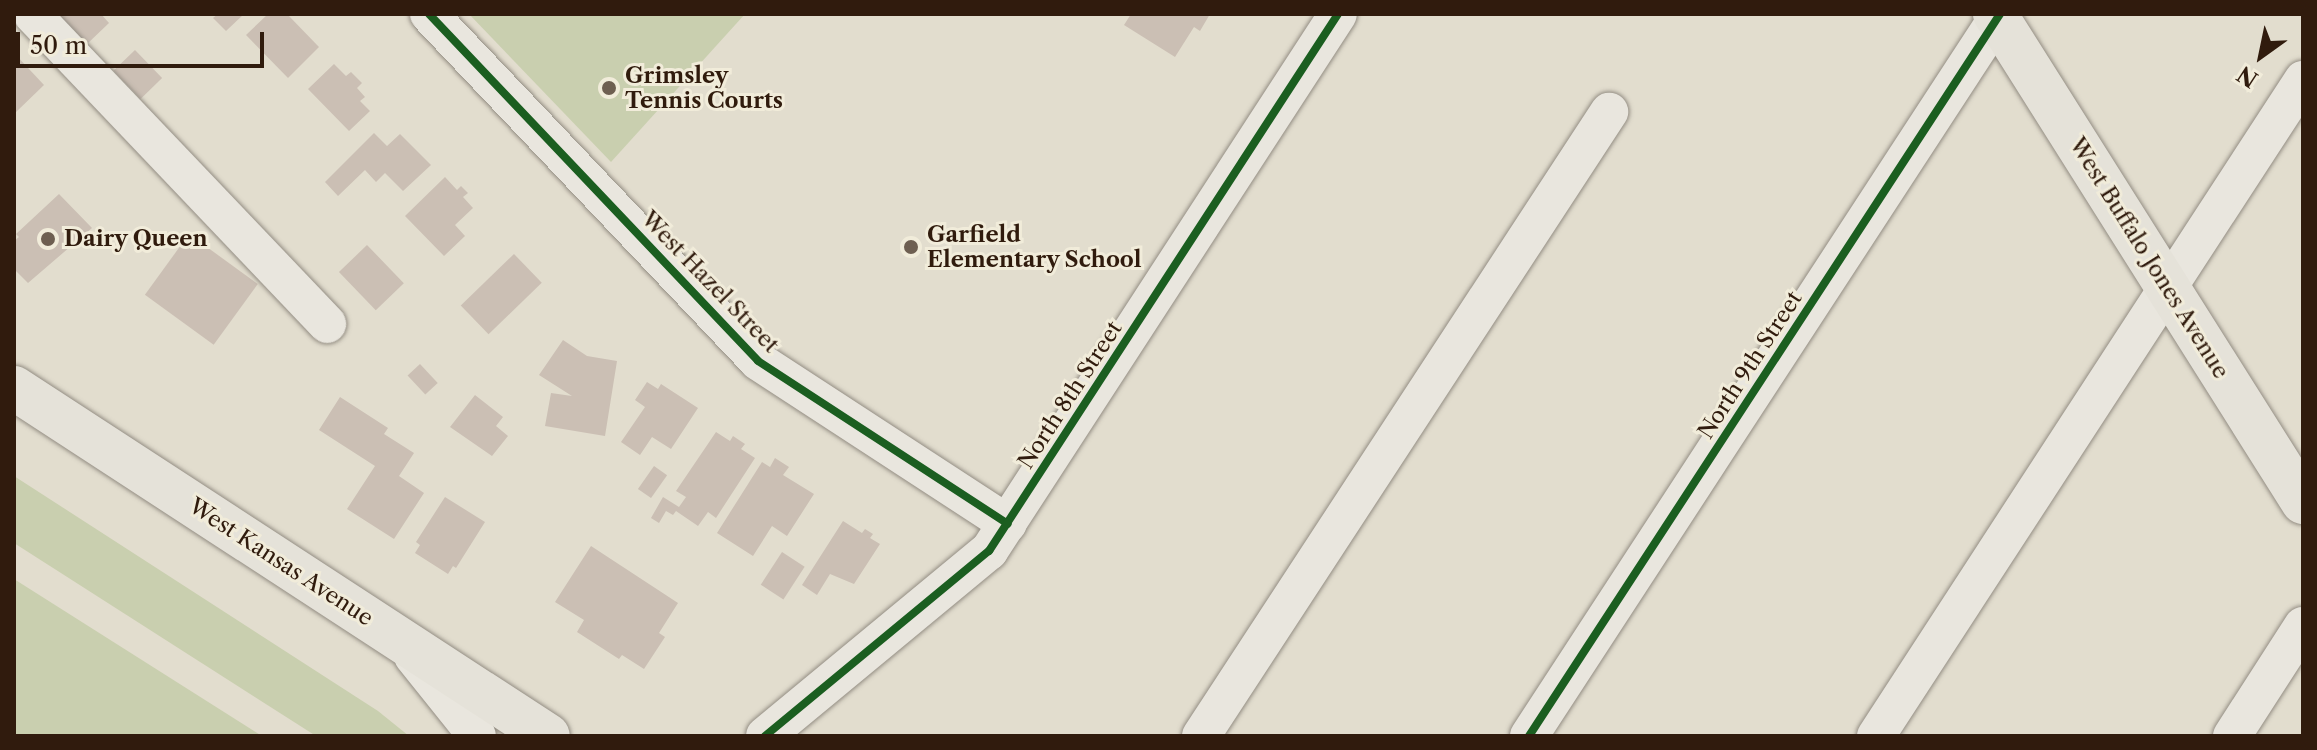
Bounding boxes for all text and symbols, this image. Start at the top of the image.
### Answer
scale bar [20,16,268,66]
north arrow [2221,16,2301,96]
text: 50 m [30,31,87,60]
text: N [2232,60,2263,93]
place label: Grimsley Tennis Courts [625,62,783,114]
marker: Grimsley Tennis Courts [600,79,618,97]
street label: West Buffalo Jones Avenue [2064,132,2234,384]
street label: West Hazel Street [636,206,784,358]
place label: Garfield Elementary School [927,221,1142,272]
place label: Dairy Queen [64,226,208,252]
marker: Dairy Queen [39,230,57,248]
marker: Garfield Elementary School [902,238,920,256]
street label: North 9th Street [1693,286,1807,444]
street label: North 8th Street [1012,316,1128,474]
street label: West Kansas Avenue [184,492,378,632]

